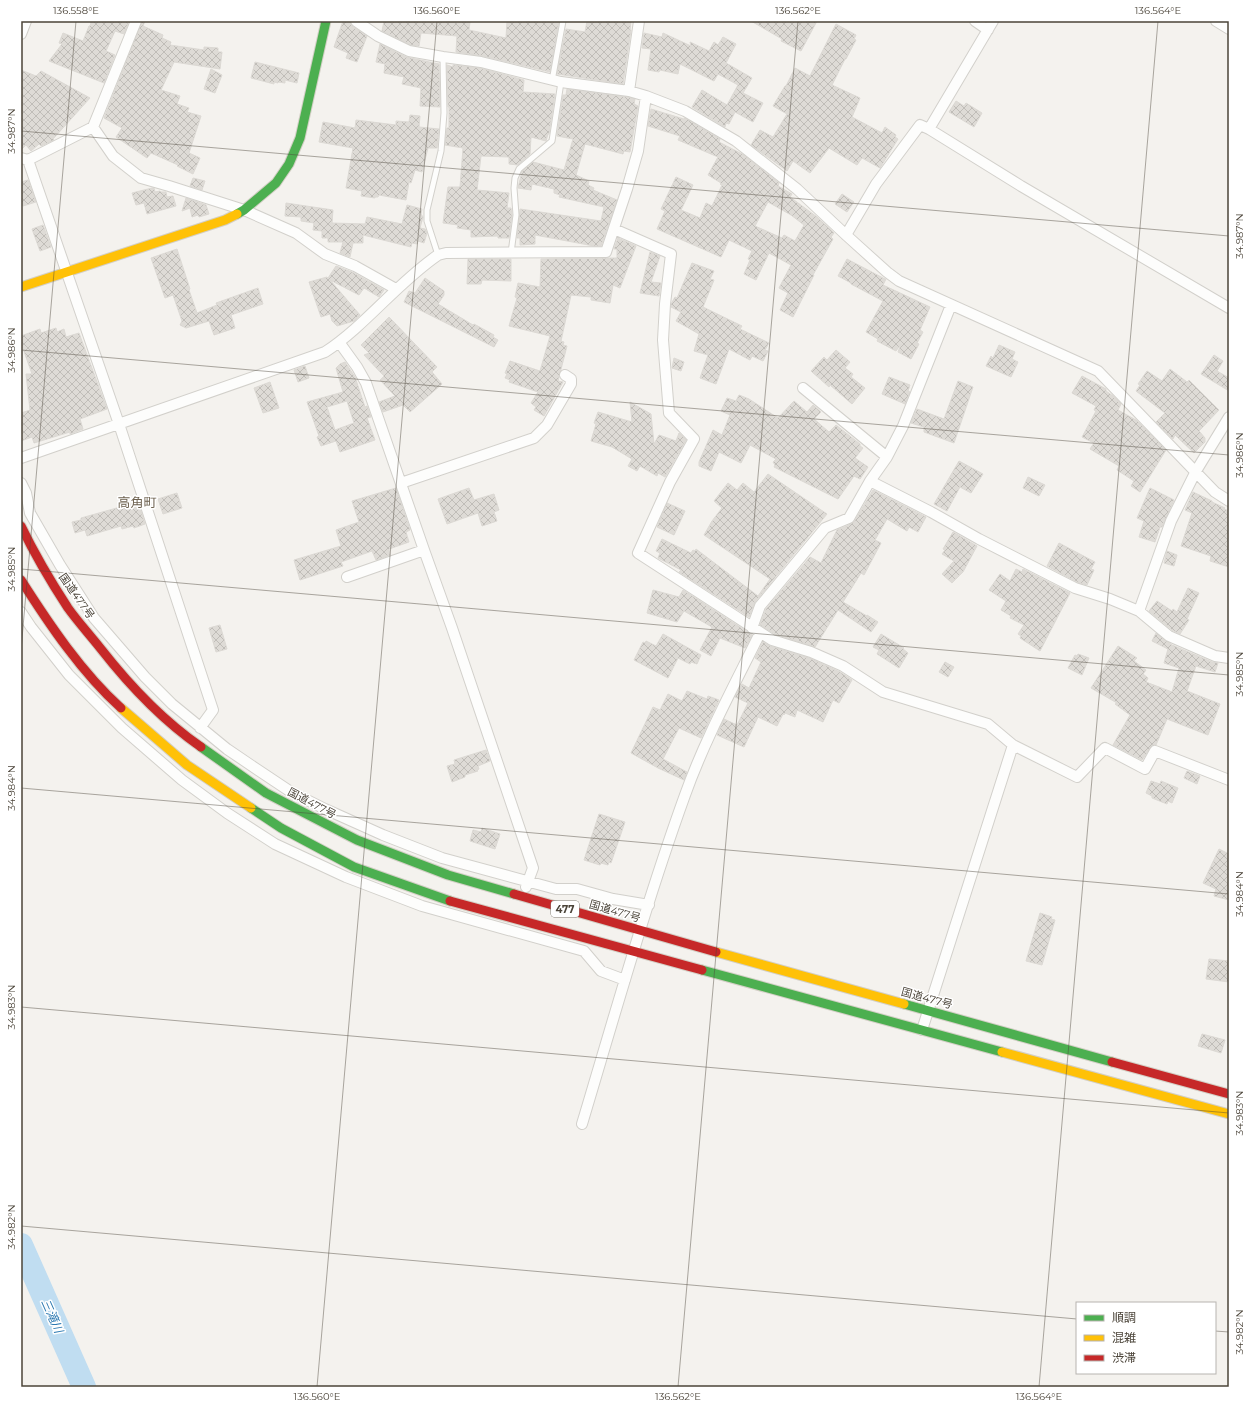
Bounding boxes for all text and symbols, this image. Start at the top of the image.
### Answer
text: 136.558°E [53,4,99,17]
text: 136.560°E [414,4,461,17]
text: 136.562°E [775,4,821,17]
text: 136.564°E [1135,4,1182,17]
text: 34.987°N [5,108,18,154]
text: 34.987°N [1233,213,1246,259]
text: 34.986°N [5,327,18,373]
text: 34.986°N [1233,432,1246,478]
district label: 高角町 [117,494,157,510]
text: 34.985°N [5,547,18,591]
street label: 国道477号 [56,570,98,622]
text: 34.985°N [1233,652,1246,696]
text: 34.984°N [5,765,18,811]
street label: 国道477号 [285,784,339,822]
text: 34.984°N [1233,871,1246,917]
street label: 国道477号 [588,897,642,925]
road number: 477 [551,901,579,917]
street label: 国道477号 [900,984,954,1012]
text: 34.983°N [5,985,18,1029]
text: 34.983°N [1233,1091,1246,1135]
text: 34.982°N [5,1204,18,1250]
water label: 三滝川 [38,1296,67,1337]
legend [1076,1302,1216,1374]
text: 34.982°N [1233,1309,1246,1355]
text: 順調 [1112,1310,1136,1325]
text: 混雑 [1112,1330,1136,1345]
text: 渋滞 [1112,1350,1136,1365]
text: 136.560°E [294,1390,341,1403]
text: 136.562°E [655,1390,701,1403]
text: 136.564°E [1016,1390,1063,1403]

